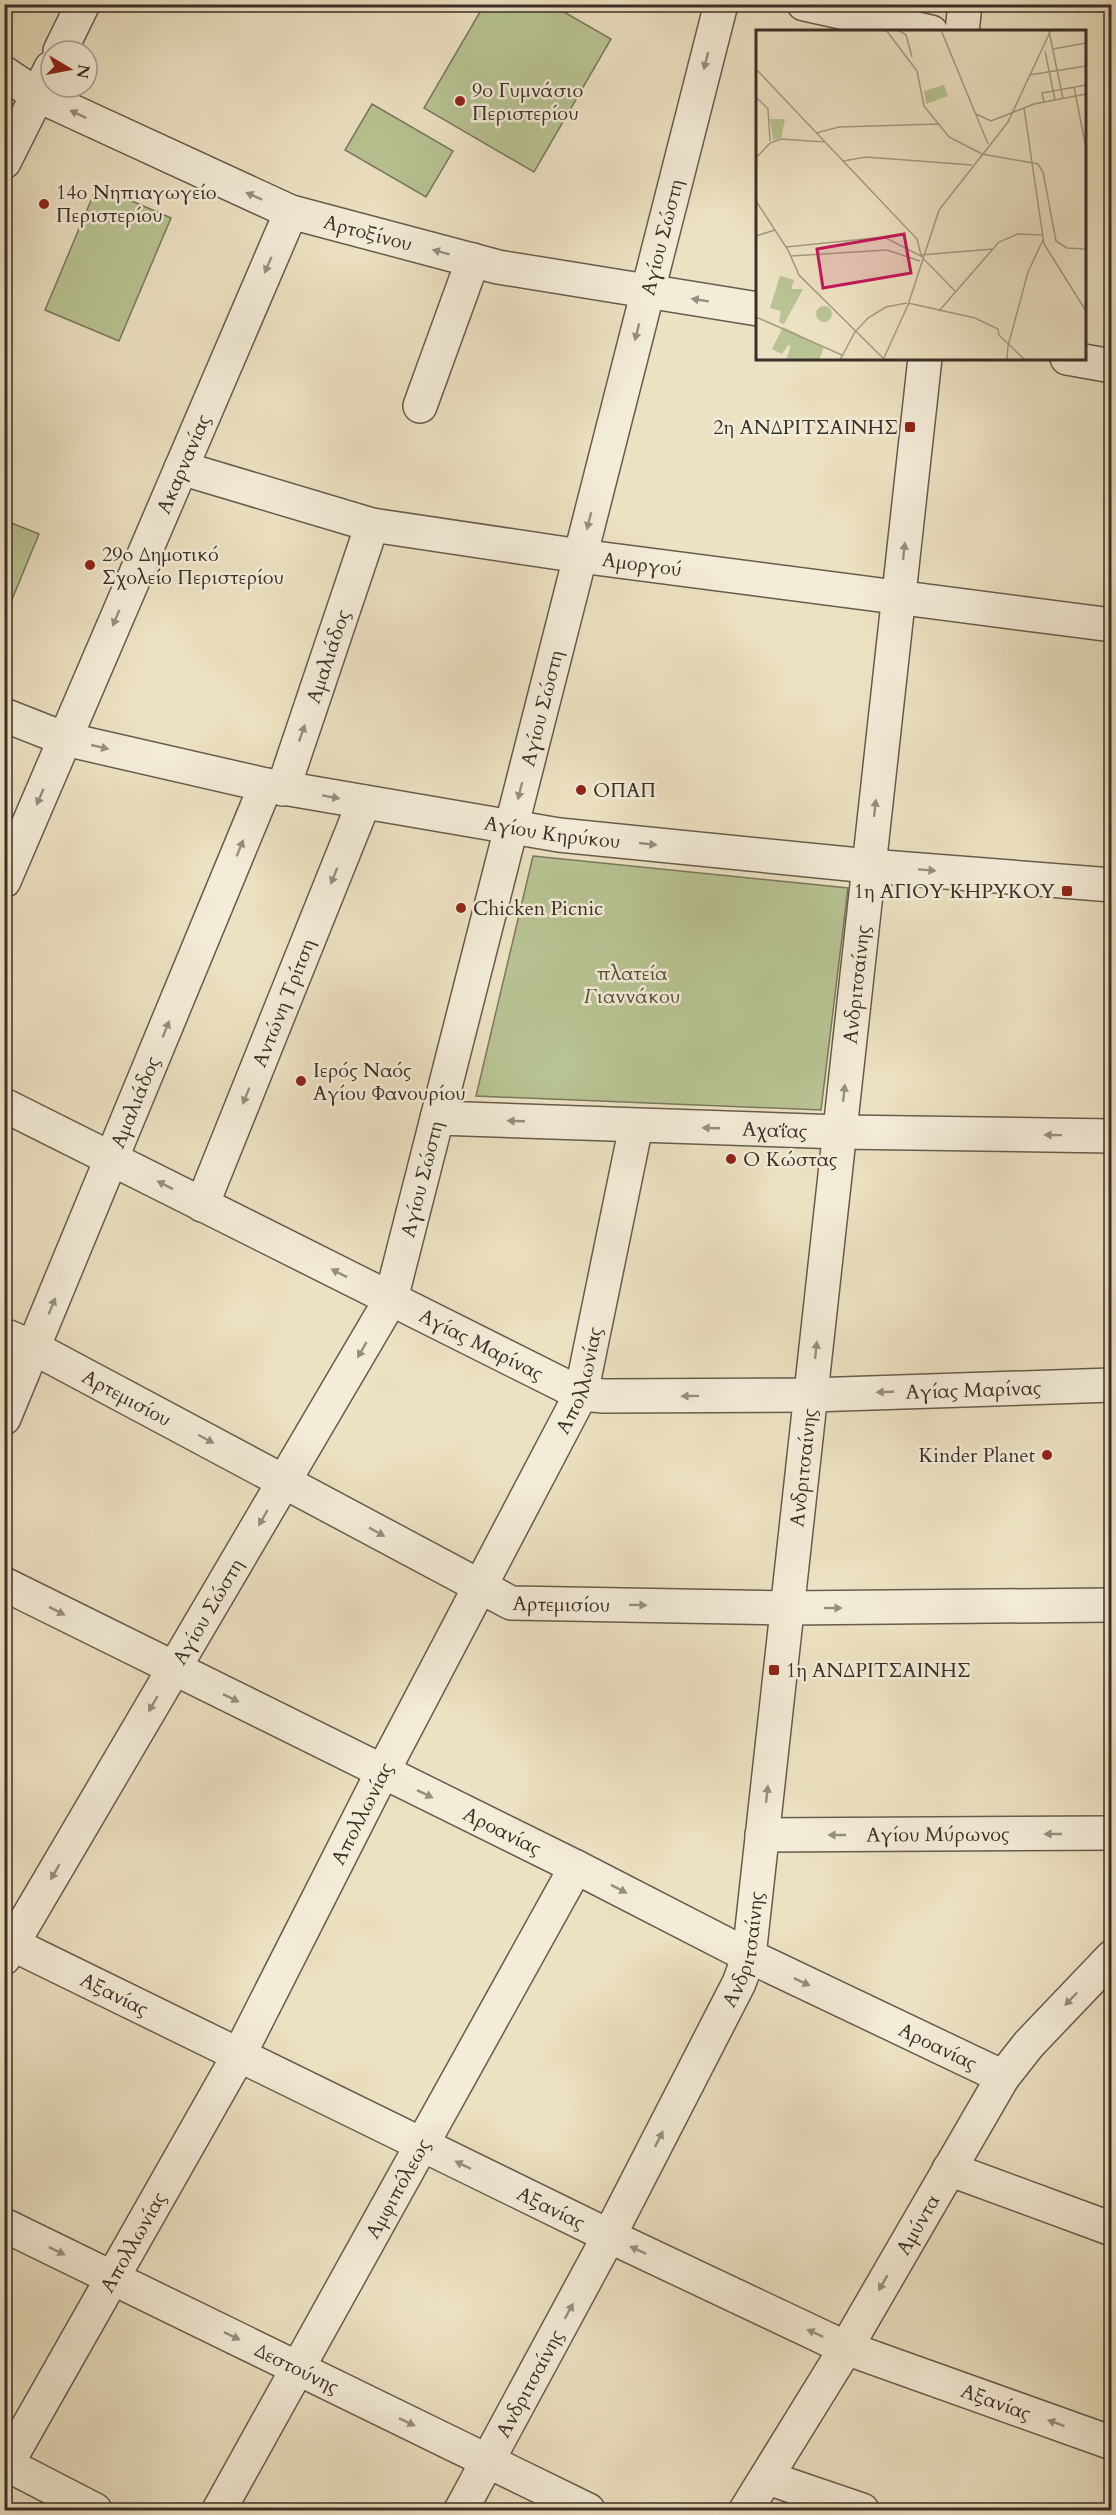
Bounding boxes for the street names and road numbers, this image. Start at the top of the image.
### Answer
street label: Αγίου Σώστη [634,176,690,298]
street label: Αρτοξίνου [320,208,415,258]
street label: Ακαρνανίας [150,410,217,518]
street label: Αμοργού [600,546,683,583]
street label: Αμαλιάδος [300,606,357,707]
street label: Αγίου Σώστη [514,647,570,769]
street label: Αγίου Κηρύκου [482,809,622,855]
street label: Ανδριτσαίνης [837,923,876,1045]
street label: Αντώνη Τρίτση [246,935,322,1071]
street label: Αμαλιάδος [104,1052,166,1152]
street label: Αχαΐας [742,1116,808,1145]
street label: Αγίου Σώστη [394,1118,450,1240]
street label: Αγίας Μαρίνας [414,1302,548,1387]
street label: Απολλωνίας [549,1324,609,1439]
street label: Αρτεμισίου [77,1363,176,1433]
street label: Αγίας Μαρίνας [905,1374,1042,1406]
street label: Ανδριτσαίνης [783,1406,823,1528]
street label: Αγίου Σώστη [166,1554,250,1670]
street label: Αρτεμισίου [512,1590,610,1619]
street label: Απολλωνίας [325,1757,400,1869]
street label: Αροανίας [458,1800,546,1862]
street label: Αγίου Μύρωνος [866,1821,1010,1848]
street label: Ανδριτσαίνης [716,1890,770,2012]
street label: Αξανίας [76,1966,153,2023]
street label: Αροανίας [894,2016,982,2077]
street label: Αμφιπόλεως [359,2133,437,2243]
street label: Αξανίας [512,2180,590,2236]
street label: Απολλωνίας [94,2187,173,2298]
street label: Αμύντα [890,2190,946,2260]
street label: Ανδριτσαίνης [490,2324,570,2442]
street label: Δεστούνης [250,2336,344,2401]
street label: Αξανίας [957,2377,1035,2427]

